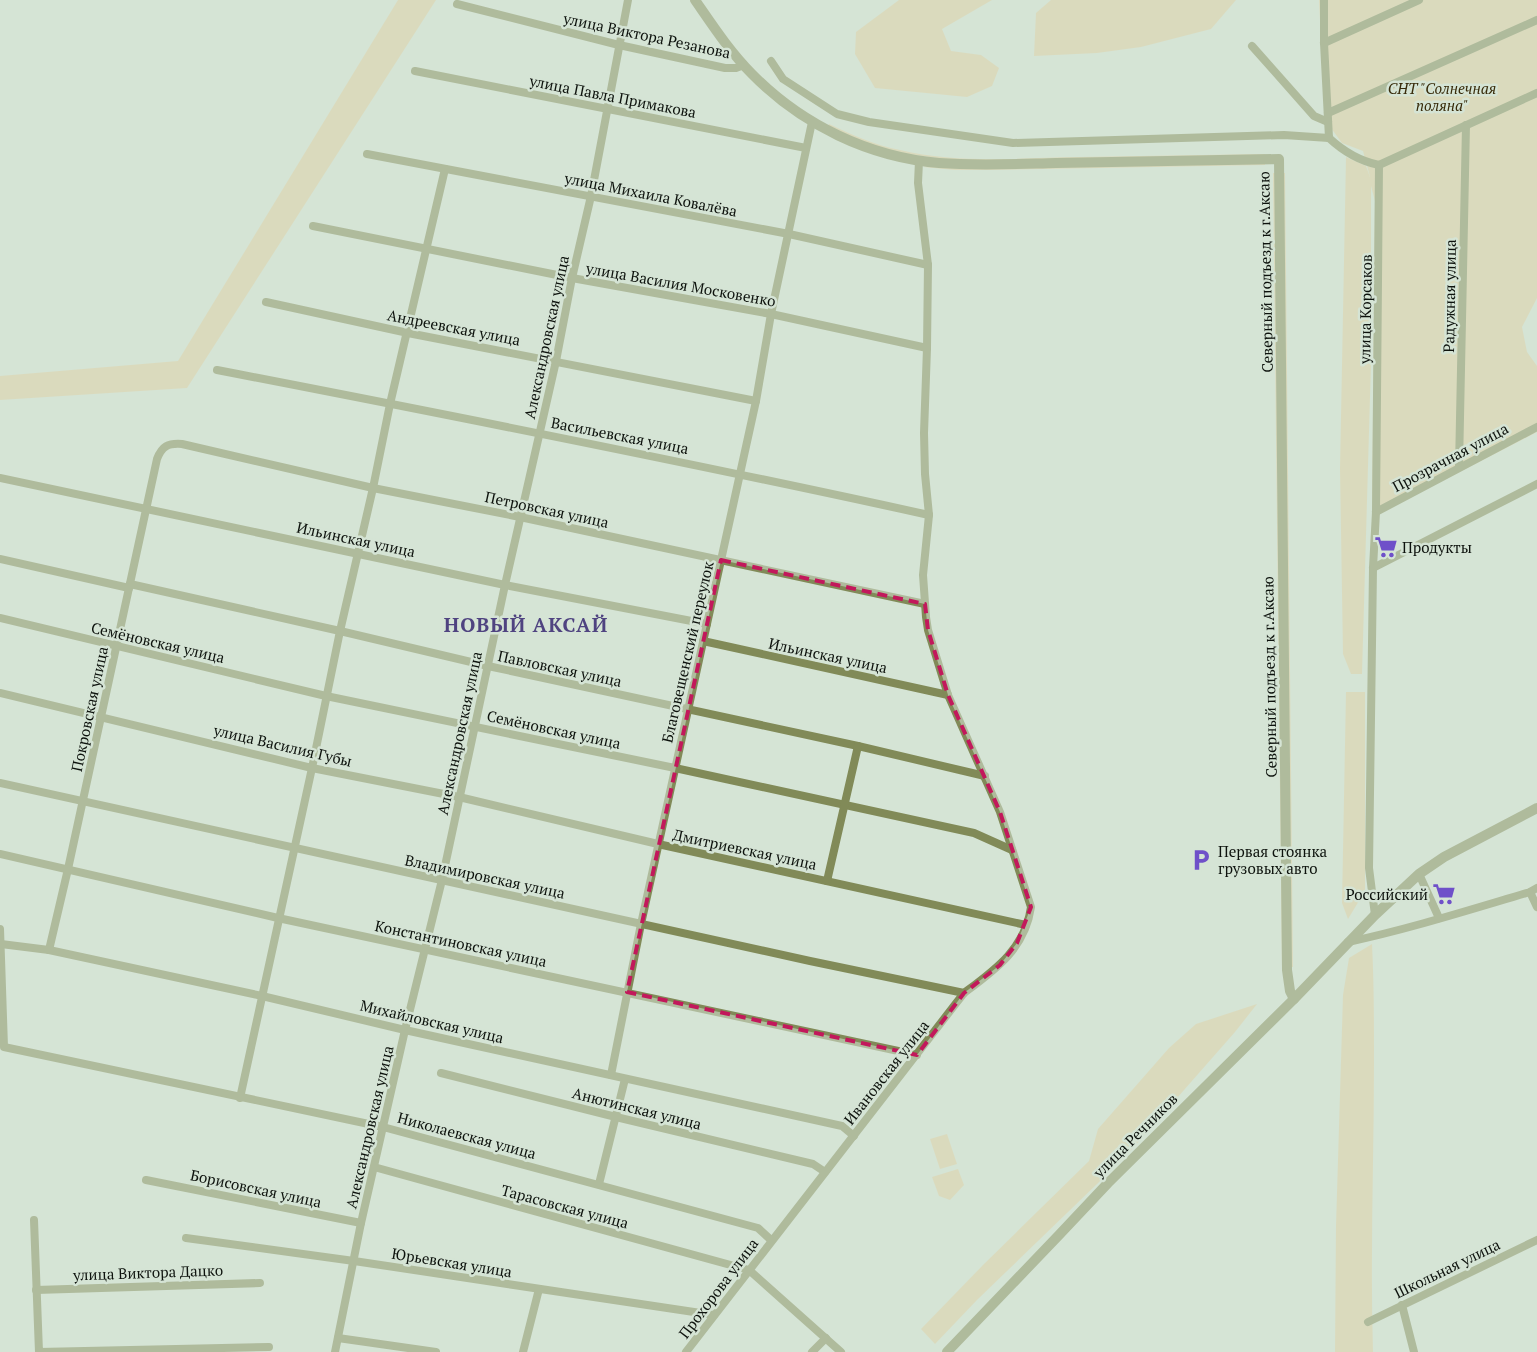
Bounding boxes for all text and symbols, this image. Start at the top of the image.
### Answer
street label: улица Виктора Резанова [561,7,733,63]
street label: улица Павла Примакова [527,70,698,122]
park label: СНТ "Солнечная поляна" [1388,78,1496,115]
street label: улица Михаила Ковалёва [562,167,739,221]
street label: Северный подъезд к г.Аксаю [1253,171,1277,373]
street label: Радужная улица [1438,239,1460,353]
street label: Александровская улица [519,253,573,421]
street label: улица Корсаков [1354,254,1376,365]
street label: улица Василия Московенко [584,257,777,311]
street label: Андреевская улица [386,304,523,350]
street label: Васильевская улица [550,412,691,458]
street label: Прозрачная улица [1388,418,1512,496]
street label: Петровская улица [483,486,611,532]
street label: Ильинская улица [295,517,418,561]
supermarket icon: Продукты [1373,534,1399,560]
place label: Продукты [1402,537,1472,557]
street label: Благовещенский переулок [656,558,718,745]
street label: Северный подъезд к г.Аксаю [1257,576,1281,778]
district label: НОВЫЙ АКСАЙ [444,611,608,638]
street label: Семёновская улица [89,617,227,667]
street label: Ильинская улица [767,633,890,677]
street label: Покровская улица [66,644,112,773]
street label: Павловская улица [496,645,624,691]
street label: Александровская улица [432,649,486,817]
street label: Семёновская улица [485,705,623,753]
street label: улица Василия Губы [211,719,354,771]
street label: Дмитриевская улица [671,824,819,874]
place label: Первая стоянка грузовых авто [1218,841,1327,878]
parking icon: Первая стоянка грузовых авто [1188,847,1214,873]
street label: Владимировская улица [403,849,567,903]
supermarket icon: Российский [1431,881,1457,907]
place label: Российский [1346,884,1428,904]
street label: Константиновская улица [373,915,549,971]
street label: Михайловская улица [358,995,506,1047]
street label: Ивановская улица [839,1015,933,1128]
street label: Александровская улица [341,1043,398,1210]
street label: Анютинская улица [570,1082,704,1134]
street label: улица Речников [1088,1088,1182,1182]
street label: Николаевская улица [395,1107,539,1163]
street label: Борисовская улица [189,1164,324,1212]
street label: Тарасовская улица [499,1179,631,1233]
street label: Прохорова улица [674,1234,763,1342]
street label: Школьная улица [1391,1234,1504,1302]
street label: Юрьевская улица [390,1243,514,1281]
street label: улица Виктора Дацко [72,1259,223,1285]

